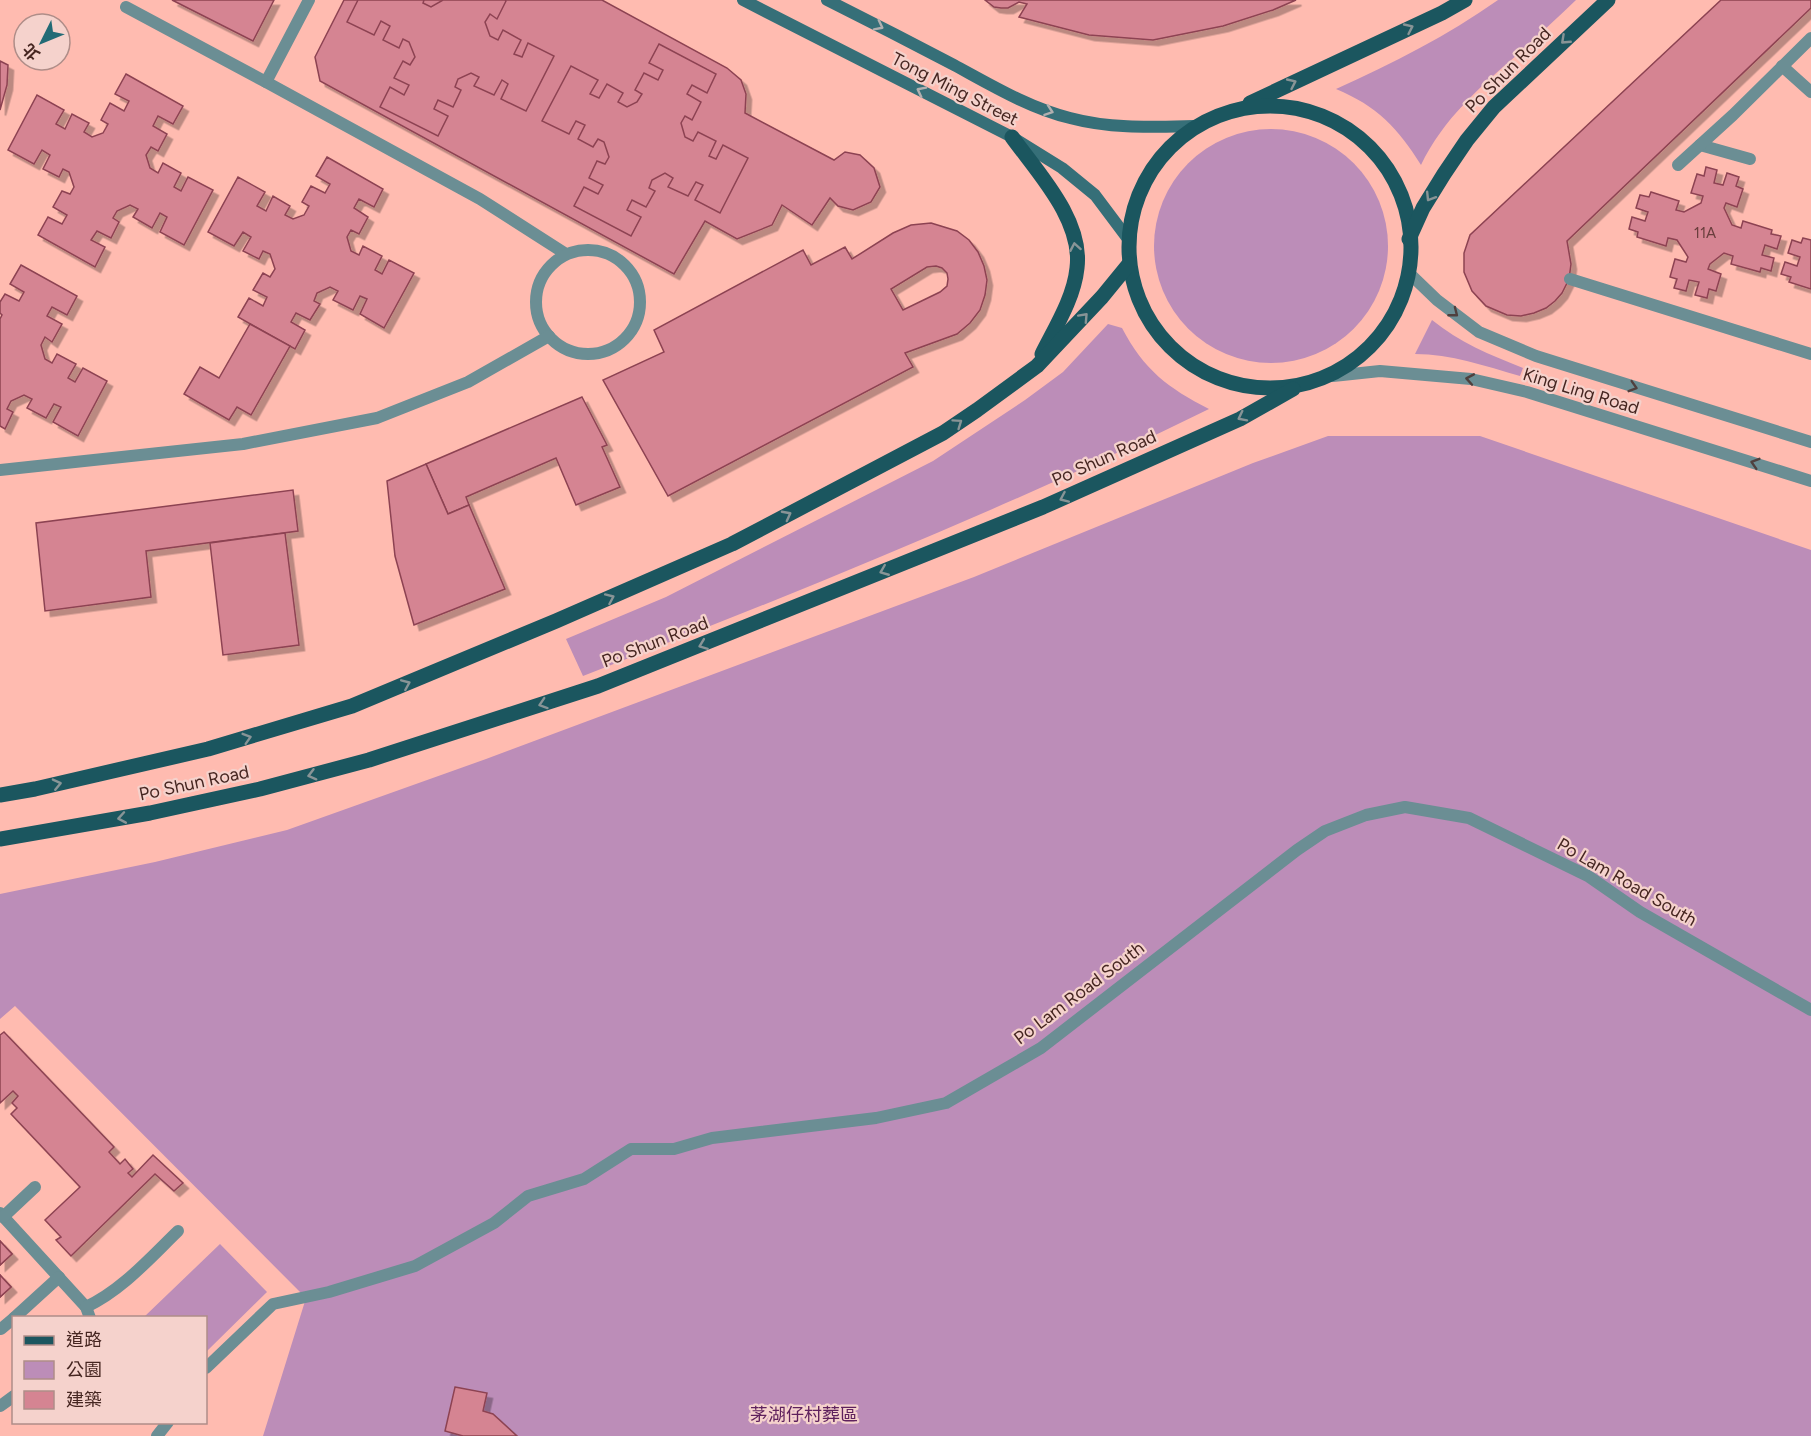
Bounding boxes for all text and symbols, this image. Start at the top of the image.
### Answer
north arrow [12,12,72,72]
one-way arrow [873,19,884,30]
street label: Po Shun Road [1461,23,1555,117]
one-way arrow [1402,24,1413,36]
one-way arrow [1562,33,1572,44]
text: 北 [19,40,44,64]
street label: Tong Ming Street [888,48,1022,130]
one-way arrow [1286,78,1297,90]
one-way arrow [917,87,928,99]
one-way arrow [1043,103,1053,116]
one-way arrow [1426,191,1438,201]
house number: 11A [1694,224,1716,242]
one-way arrow [1069,242,1082,252]
one-way arrow [1447,306,1458,317]
one-way arrow [1077,313,1088,323]
street label: King Ling Road [1520,363,1642,419]
one-way arrow [1465,373,1475,386]
one-way arrow [1627,380,1638,392]
one-way arrow [1238,410,1248,421]
one-way arrow [952,419,963,430]
street label: Po Shun Road [1048,425,1160,491]
one-way arrow [1750,458,1761,470]
one-way arrow [1060,490,1071,502]
one-way arrow [780,511,791,522]
one-way arrow [879,564,890,576]
one-way arrow [604,593,615,605]
street label: Po Shun Road [599,612,711,672]
one-way arrow [698,637,709,650]
one-way arrow [400,679,411,691]
one-way arrow [538,696,549,709]
one-way arrow [241,733,252,745]
street label: Po Shun Road [137,761,251,805]
one-way arrow [307,768,318,780]
one-way arrow [52,779,62,792]
one-way arrow [118,811,128,824]
street label: Po Lam Road South [1553,833,1701,931]
street label: Po Lam Road South [1009,937,1149,1049]
legend [12,1316,207,1424]
text: 道路 [66,1329,102,1351]
text: 公園 [66,1359,102,1381]
text: 建築 [66,1389,102,1411]
park label: 茅湖仔村葬區 [750,1404,858,1426]

